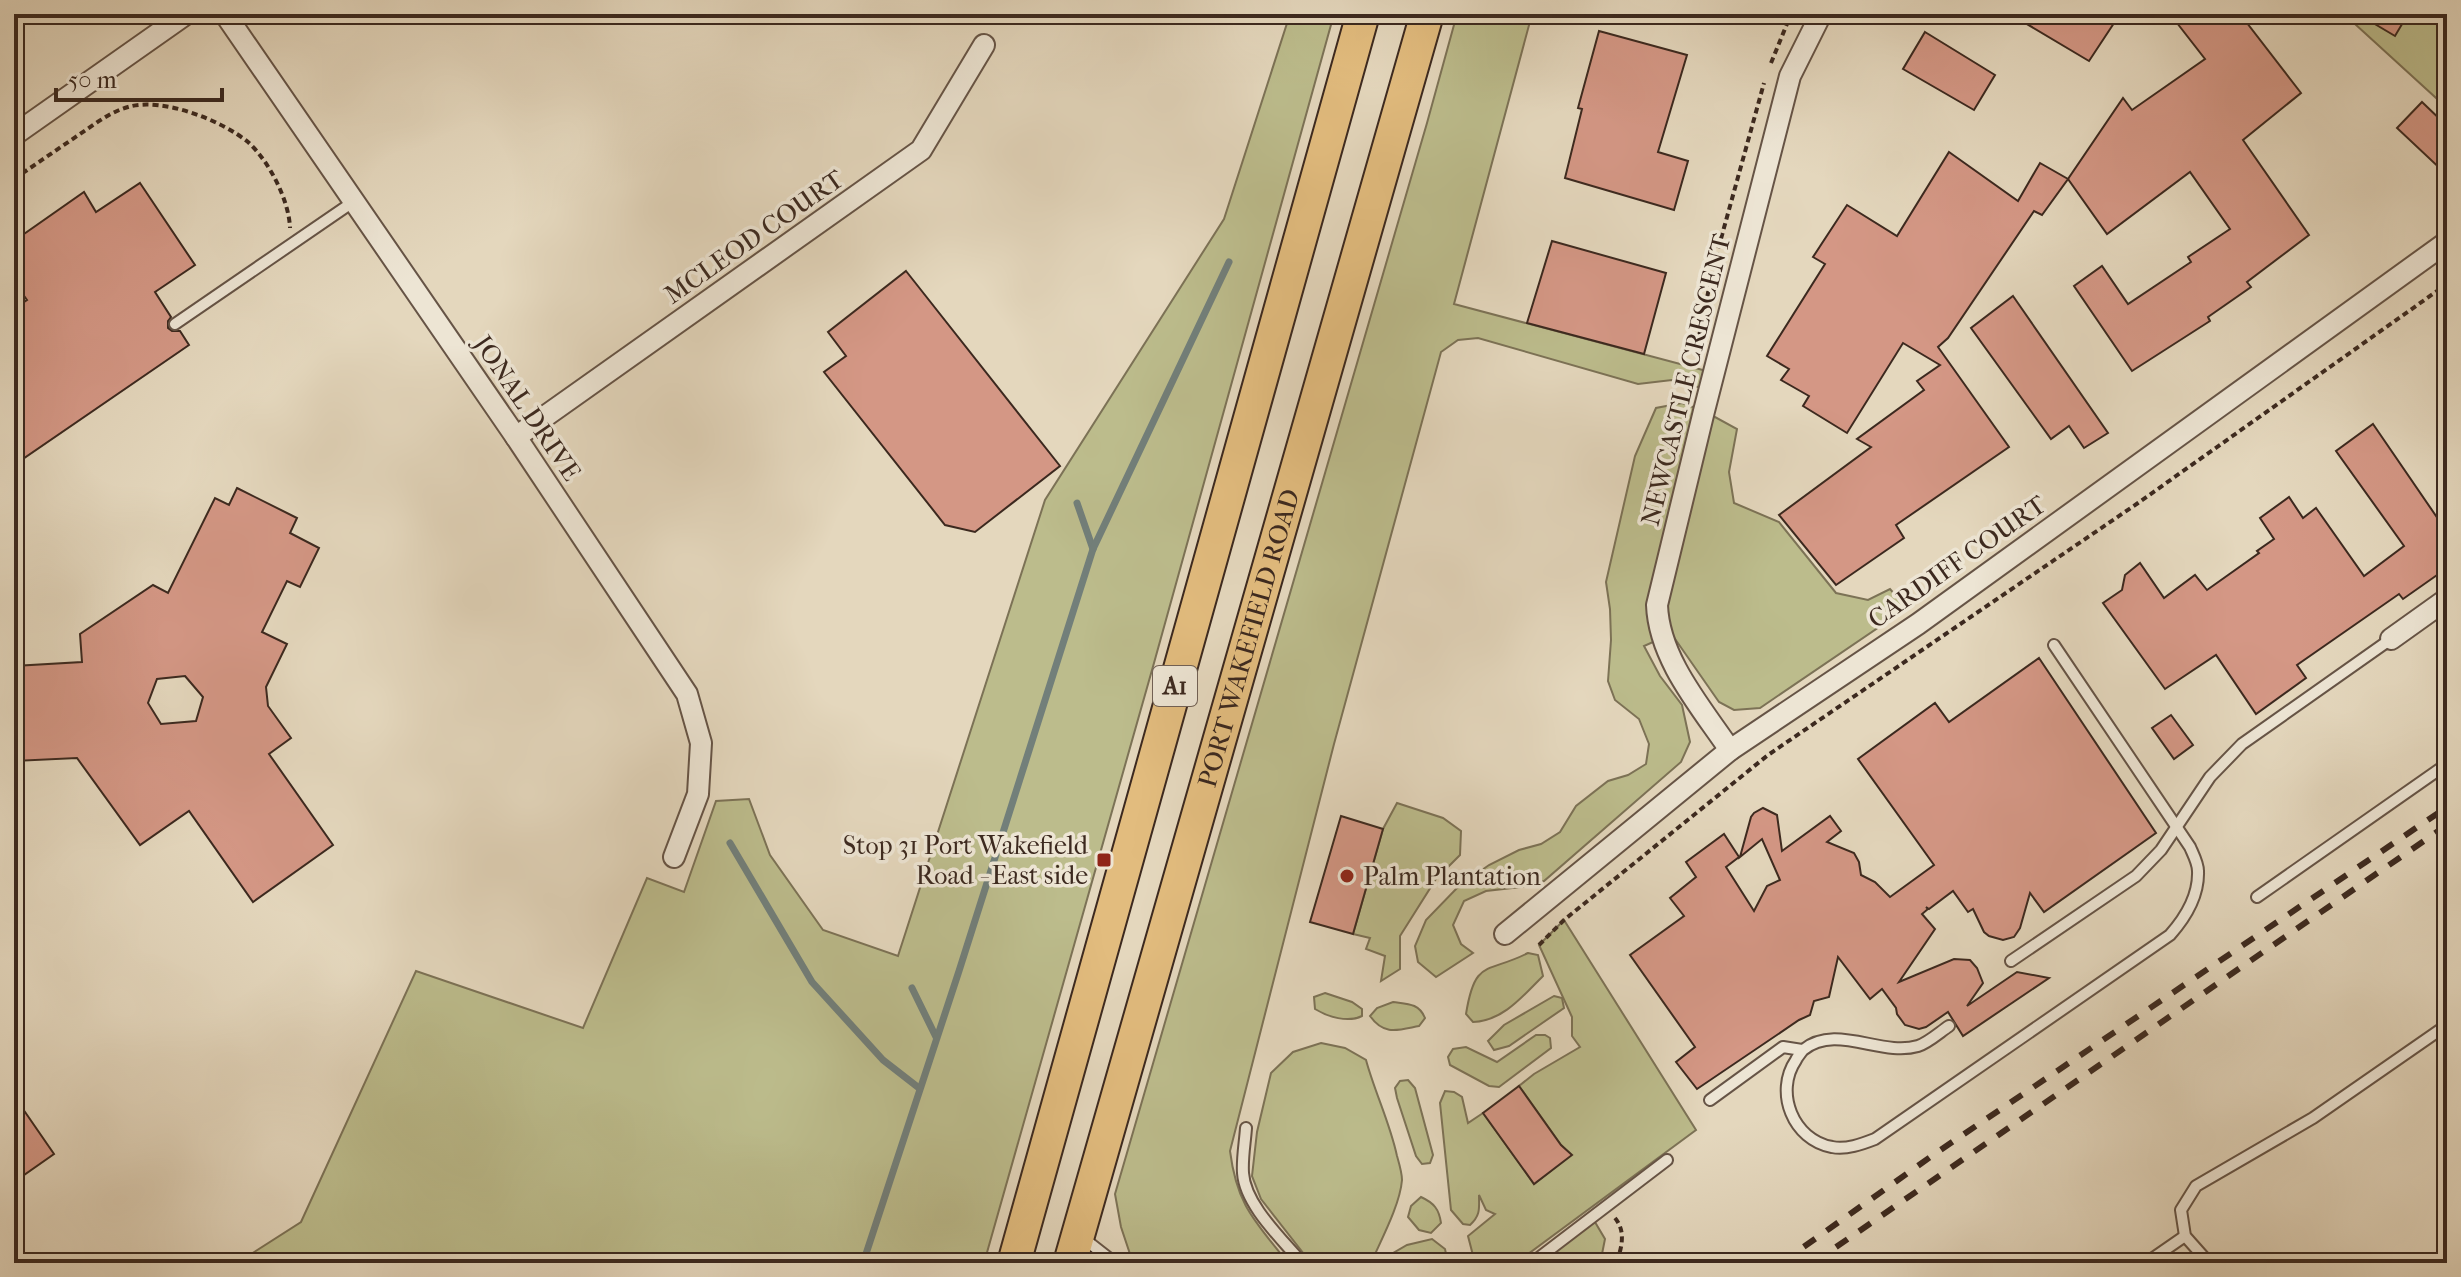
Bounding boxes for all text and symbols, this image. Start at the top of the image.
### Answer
scale bar [56,52,222,102]
text: 50 m [68,66,117,94]
street label: MCLEOD COURT [658,163,850,310]
street label: NEWCASTLE CRESCENT [1635,231,1737,529]
street label: JONAL DRIVE [466,328,587,487]
street label: PORT WAKEFIELD ROAD [1191,485,1306,791]
street label: CARDIFF COURT [1862,489,2052,635]
road number: A1 [1153,666,1197,706]
place label: Stop 31 Port Wakefield Road - East side [843,830,1089,891]
marker: Stop 31 Port Wakefield Road - East side [1095,851,1113,869]
place label: Palm Plantation [1363,861,1541,892]
marker: Palm Plantation [1338,867,1356,885]

